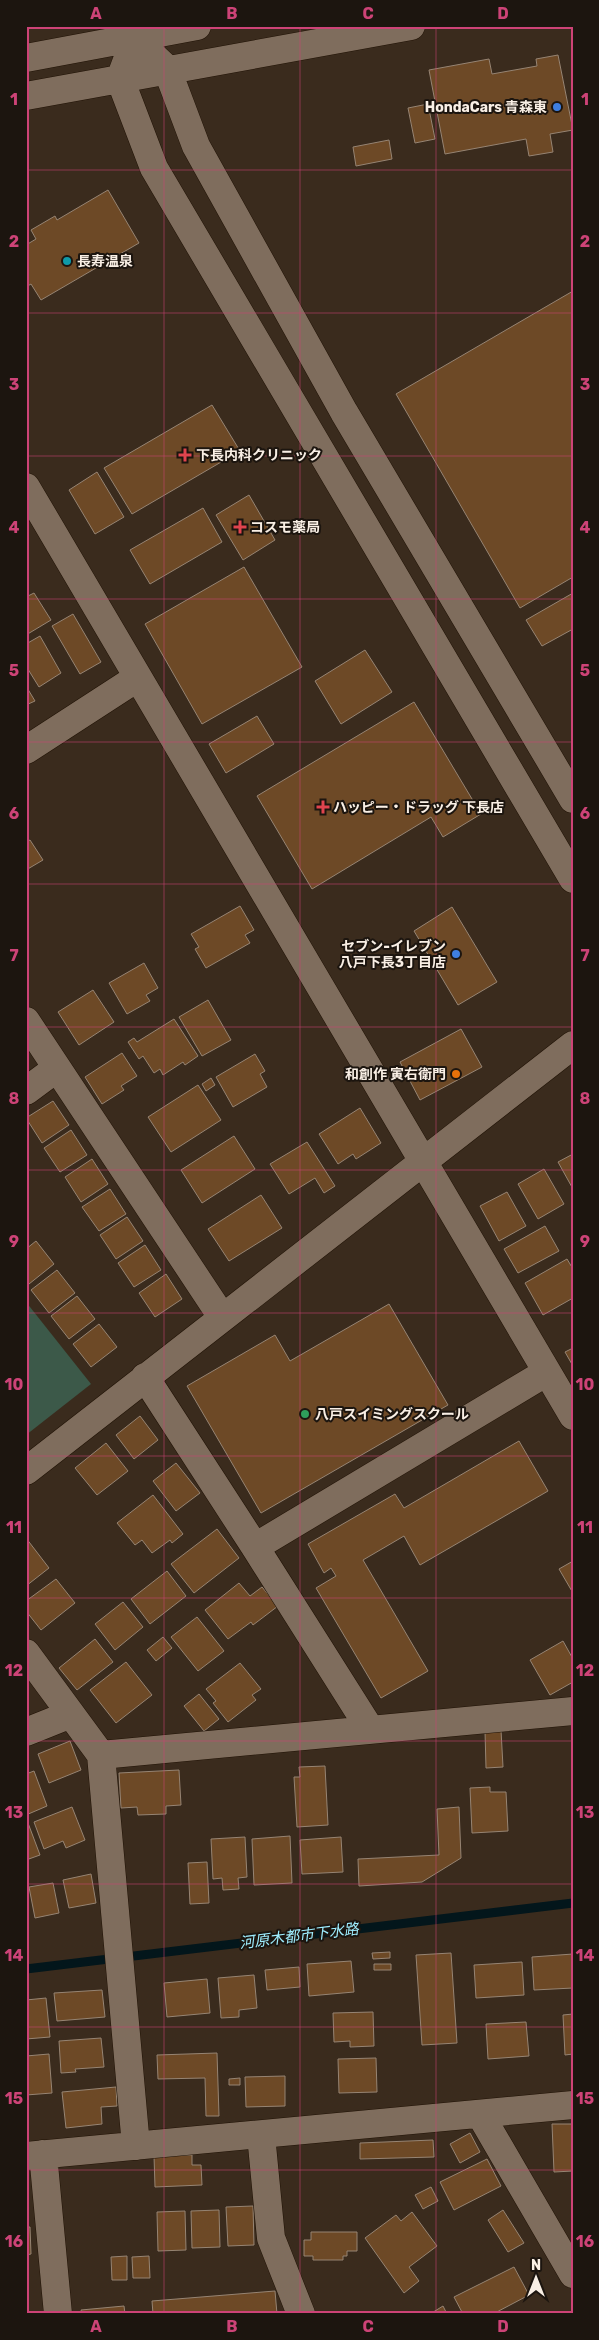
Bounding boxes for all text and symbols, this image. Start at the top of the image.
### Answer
text: A [90,4,102,23]
text: B [226,4,238,23]
text: C [362,4,374,23]
text: D [497,4,509,23]
text: 1 [10,90,18,109]
text: 1 [581,90,589,109]
place label: HondaCars 青森東 [425,99,547,116]
marker: HondaCars 青森東 [551,101,563,113]
text: 2 [9,232,19,251]
text: 2 [580,232,590,251]
place label: 長寿温泉 [77,253,133,270]
marker: 長寿温泉 [61,255,73,267]
text: 3 [9,375,19,394]
text: 3 [580,375,590,394]
place label: 下長内科クリニック [196,447,322,464]
marker: 下長内科クリニック [178,448,192,462]
text: 4 [9,518,20,537]
text: 4 [580,518,591,537]
place label: コスモ薬局 [250,519,320,536]
marker: コスモ薬局 [234,521,246,533]
text: 5 [9,661,19,680]
text: 5 [580,661,590,680]
place label: ハッピー・ドラッグ 下長店 [333,799,504,816]
marker: ハッピー・ドラッグ 下長店 [317,801,329,813]
text: 6 [9,804,19,823]
text: 6 [580,804,590,823]
place label: セブン-イレブン 八戸下長3丁目店 [339,938,446,971]
text: 7 [9,946,19,965]
text: 7 [580,946,590,965]
marker: セブン-イレブン 八戸下長3丁目店 [450,948,462,960]
place label: 和創作 寅右衛門 [345,1066,446,1083]
marker: 和創作 寅右衛門 [450,1068,462,1080]
text: 8 [9,1089,20,1108]
text: 8 [580,1089,591,1108]
text: 9 [9,1232,19,1251]
text: 9 [580,1232,590,1251]
text: 10 [5,1375,24,1394]
text: 10 [576,1375,595,1394]
place label: 八戸スイミングスクール [315,1406,469,1423]
marker: 八戸スイミングスクール [299,1408,311,1420]
text: 11 [6,1518,22,1537]
text: 11 [577,1518,593,1537]
text: 12 [5,1661,23,1680]
text: 12 [576,1661,594,1680]
text: 13 [5,1803,23,1822]
text: 13 [576,1803,594,1822]
water label: 河原木都市下水路 [238,1920,362,1952]
text: 14 [5,1946,24,1965]
text: 14 [576,1946,595,1965]
text: 15 [5,2089,23,2108]
text: 15 [576,2089,594,2108]
text: 16 [5,2232,23,2251]
text: 16 [576,2232,594,2251]
north arrow [512,2252,562,2302]
text: N [531,2257,541,2274]
text: A [90,2317,102,2336]
text: B [226,2317,238,2336]
text: C [362,2317,374,2336]
text: D [497,2317,509,2336]

